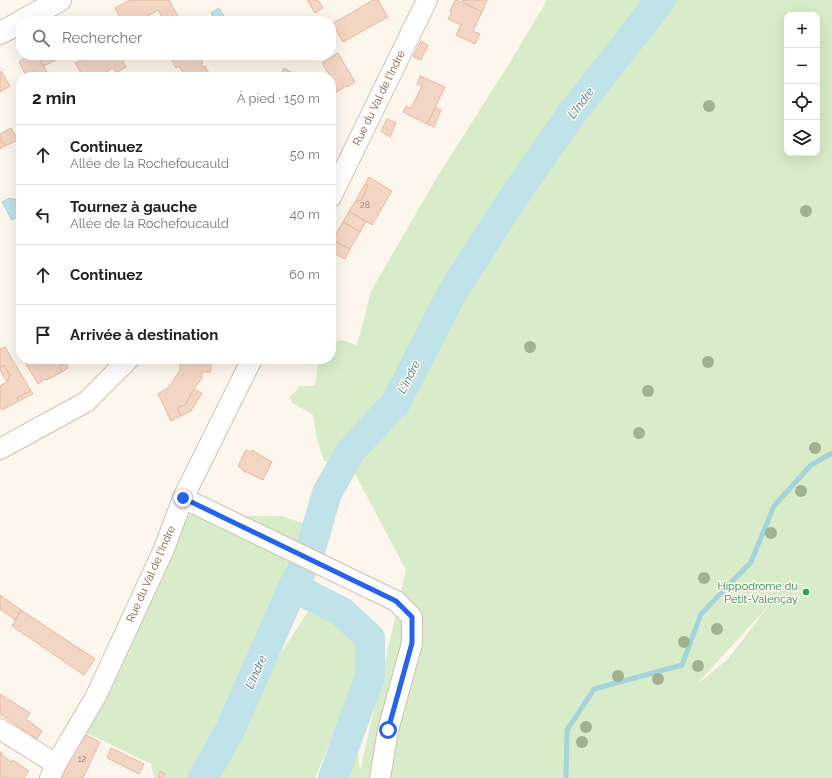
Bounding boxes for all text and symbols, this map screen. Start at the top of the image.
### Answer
map controls [784,12,820,156]
button: + [784,12,820,48]
search box [16,16,336,60]
icon: search [30,27,52,49]
text: Rechercher [62,29,142,47]
street label: Rue du Val de l'Indre [350,48,408,148]
button: − [784,48,820,84]
water label: L'Indre [565,84,597,121]
button: locate [784,84,820,120]
text: 2 min [32,88,76,108]
text: À pied · 150 m [237,91,320,106]
button: layers [784,120,820,156]
text: Continuez [70,138,143,156]
icon: ahead [32,144,54,166]
text: 50 m [290,147,320,162]
text: Allée de la Rochefoucauld [70,156,229,171]
text: Tournez à gauche [70,198,197,216]
house number: 28 [360,200,370,210]
icon: left [32,204,54,226]
text: 40 m [290,207,320,222]
text: Allée de la Rochefoucauld [70,216,229,231]
icon: ahead [32,264,54,286]
text: Continuez [70,266,143,284]
text: 60 m [289,267,320,282]
icon: arrive [32,324,54,346]
text: Arrivée à destination [70,326,218,344]
water label: L'Indre [395,358,423,396]
route end [174,489,192,507]
street label: Rue du Val de l'Indre [124,523,178,624]
place label: Hippodrome du Petit-Valençay [718,580,798,606]
marker: Hippodrome du Petit-Valençay [801,587,811,597]
water label: L'Indre [242,653,270,691]
route start [379,721,397,739]
house number: 12 [78,754,87,764]

